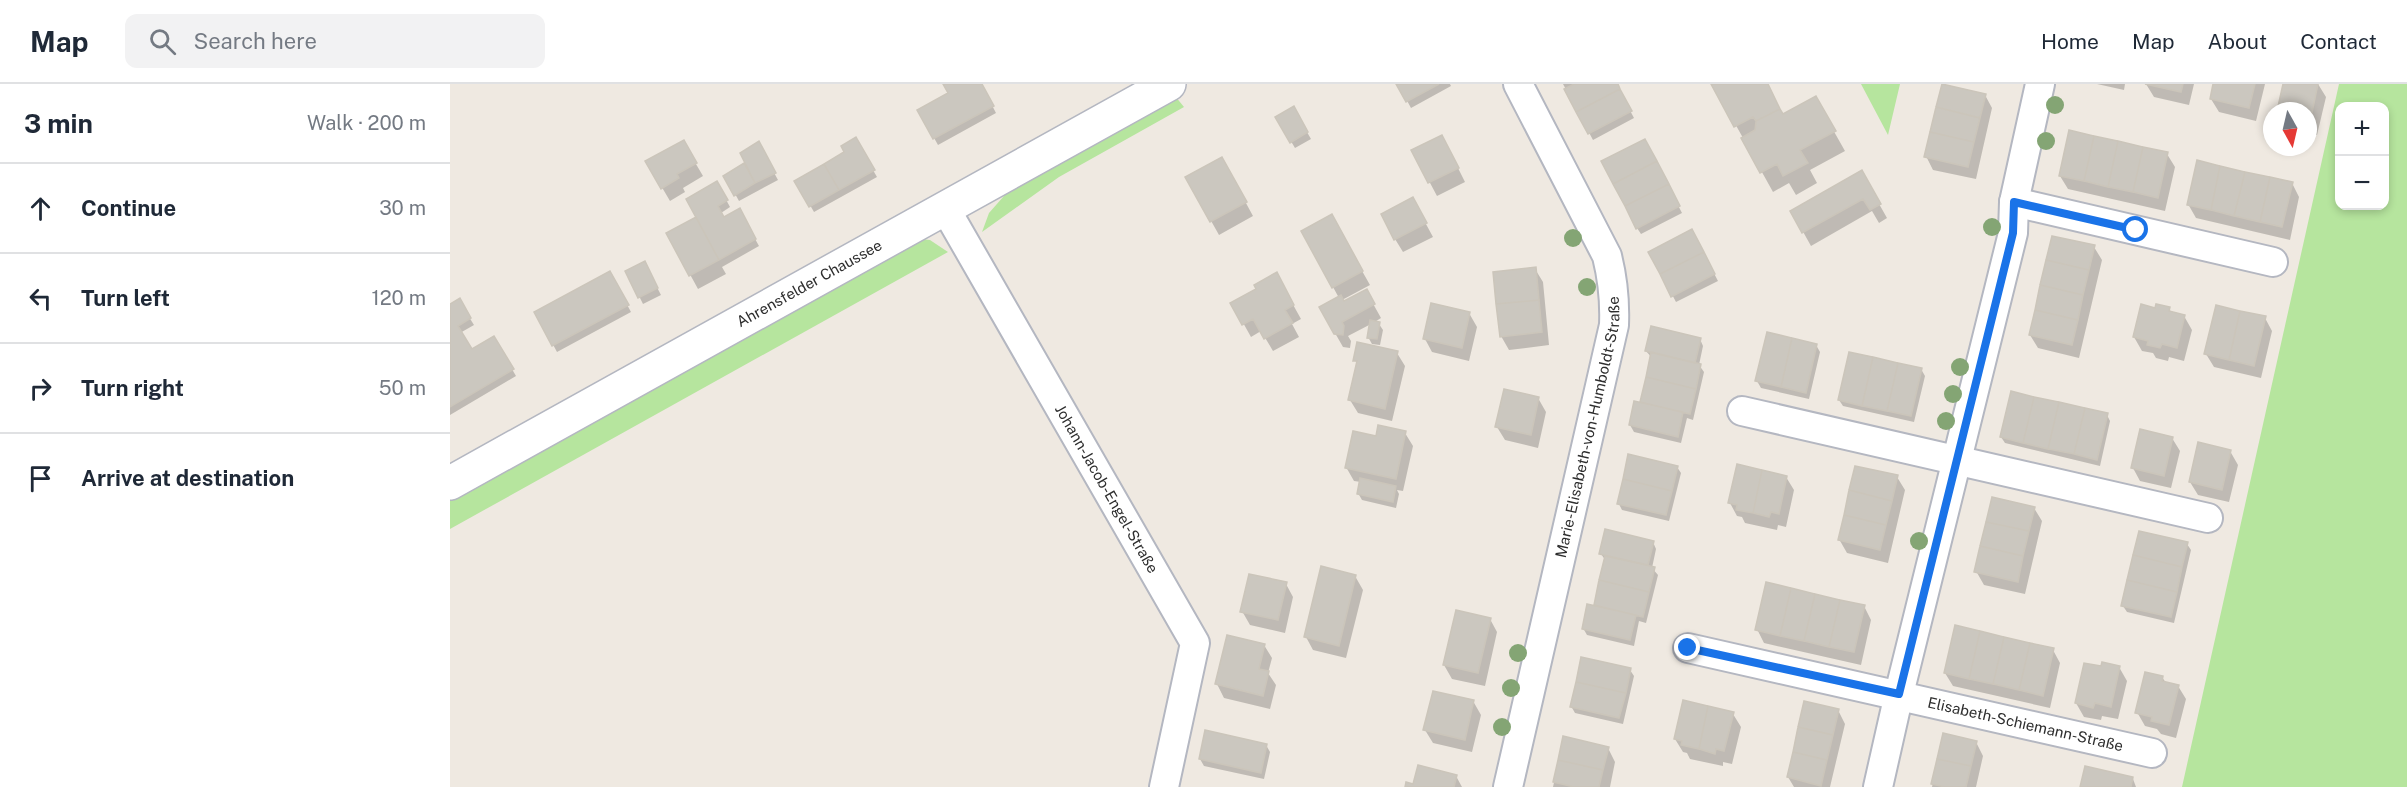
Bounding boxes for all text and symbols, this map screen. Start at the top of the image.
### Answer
search box [125,14,545,68]
text: Map [30,25,89,58]
icon: search [146,25,179,58]
text: Search here [194,28,317,54]
text: Home [2041,29,2099,54]
text: Map [2132,29,2175,54]
text: About [2208,29,2267,54]
text: Contact [2300,29,2377,54]
north arrow [2263,102,2317,156]
map controls [2335,102,2389,210]
button: + [2335,102,2389,156]
text: 3 min [24,108,93,139]
text: Walk · 200 m [307,111,426,135]
button: − [2335,156,2389,210]
icon: ahead [24,192,57,225]
text: Continue [81,195,176,221]
text: 30 m [379,196,426,220]
route start [2122,216,2148,242]
street label: Ahrensfelder Chaussee [734,236,885,330]
icon: left [24,282,57,315]
text: Turn left [81,285,170,311]
text: 120 m [372,286,426,310]
street label: Marie-Elisabeth-von-Humboldt-Straße [1552,296,1622,559]
icon: right [24,372,57,405]
text: Turn right [81,375,184,401]
text: 50 m [379,376,426,400]
street label: Johann-Jacob-Engel-Straße [1052,402,1162,576]
icon: arrive [24,462,57,495]
text: Arrive at destination [81,465,294,491]
route end [1674,634,1700,660]
street label: Elisabeth-Schiemann-Straße [1926,694,2125,754]

